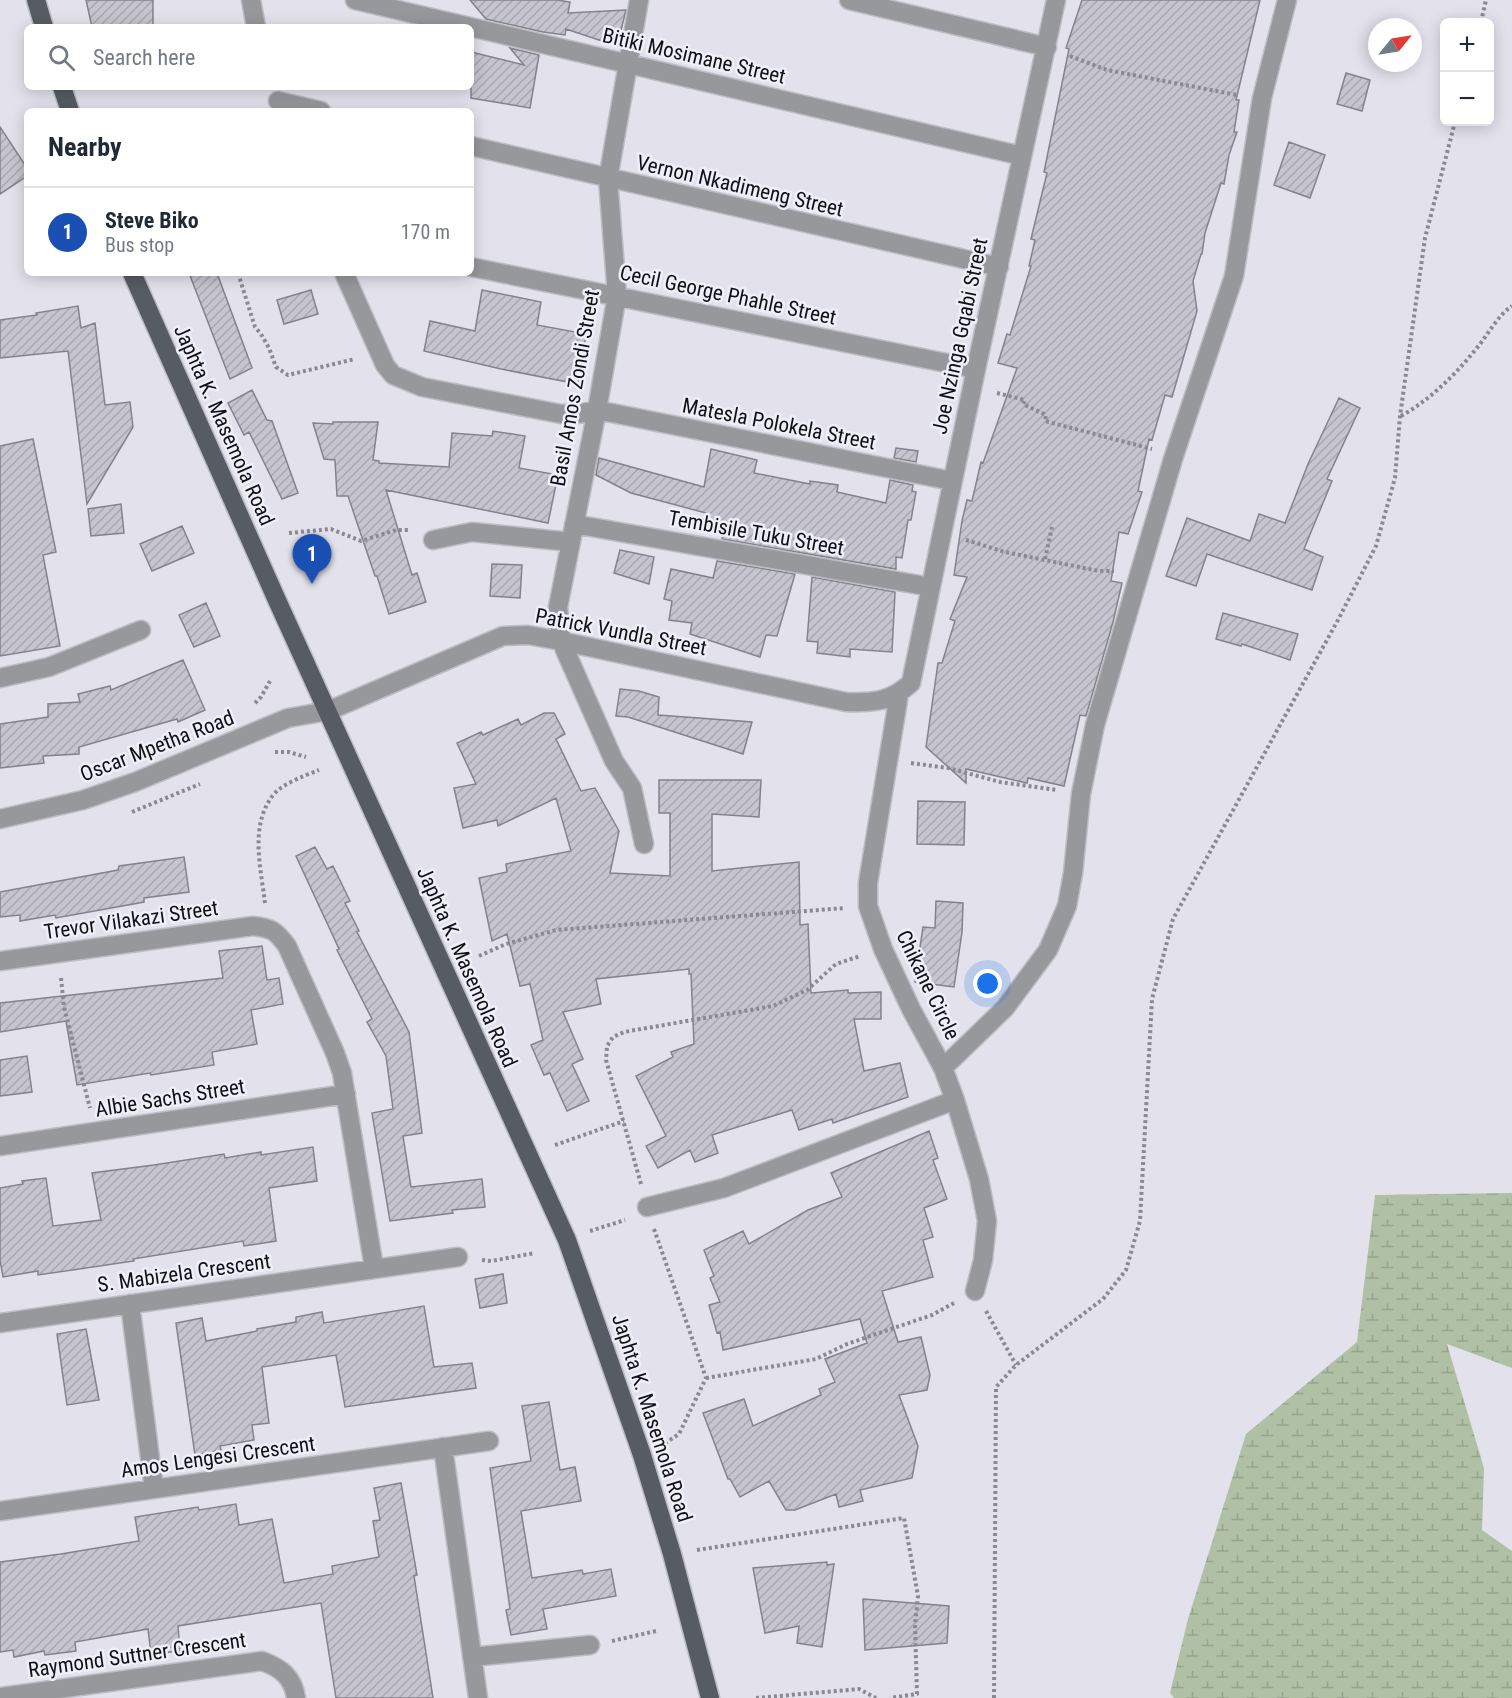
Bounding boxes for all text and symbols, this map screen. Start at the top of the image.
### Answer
north arrow [1368,18,1422,72]
map controls [1440,18,1494,126]
button: + [1440,18,1494,72]
street label: Bitiki Mosimane Street [600,23,788,89]
search box [24,24,474,90]
icon: search [45,41,78,74]
text: Search here [93,45,195,70]
button: − [1440,72,1494,126]
text: Nearby [48,132,122,162]
street label: Vernon Nkadimeng Street [634,151,846,221]
text: Steve Biko [105,208,199,233]
text: 1 [62,220,73,244]
text: 170 m [401,220,450,244]
text: Bus stop [105,233,174,257]
street label: Joe Nzinga Gqabi Street [927,236,993,436]
street label: Cecil George Phahle Street [618,260,838,330]
street label: Basil Amos Zondi Street [546,288,604,488]
street label: Japhta K. Masemola Road [169,321,279,529]
street label: Matesla Polokela Street [680,393,878,455]
street label: Tembisile Tuku Street [666,506,846,560]
pin: 1 [292,534,332,584]
street label: Patrick Vundla Street [533,604,709,660]
street label: Oscar Mpetha Road [77,706,237,786]
street label: Japhta K. Masemola Road [412,863,522,1071]
street label: Trevor Vilakazi Street [42,896,220,944]
street label: Chikane Circle [891,926,965,1044]
your location [973,969,1002,998]
street label: Albie Sachs Street [93,1074,247,1122]
street label: S. Mabizela Crescent [96,1249,272,1297]
street label: Japhta K. Masemola Road [607,1311,697,1525]
street label: Amos Lengesi Crescent [119,1431,317,1483]
street label: Raymond Suttner Crescent [27,1628,247,1682]

